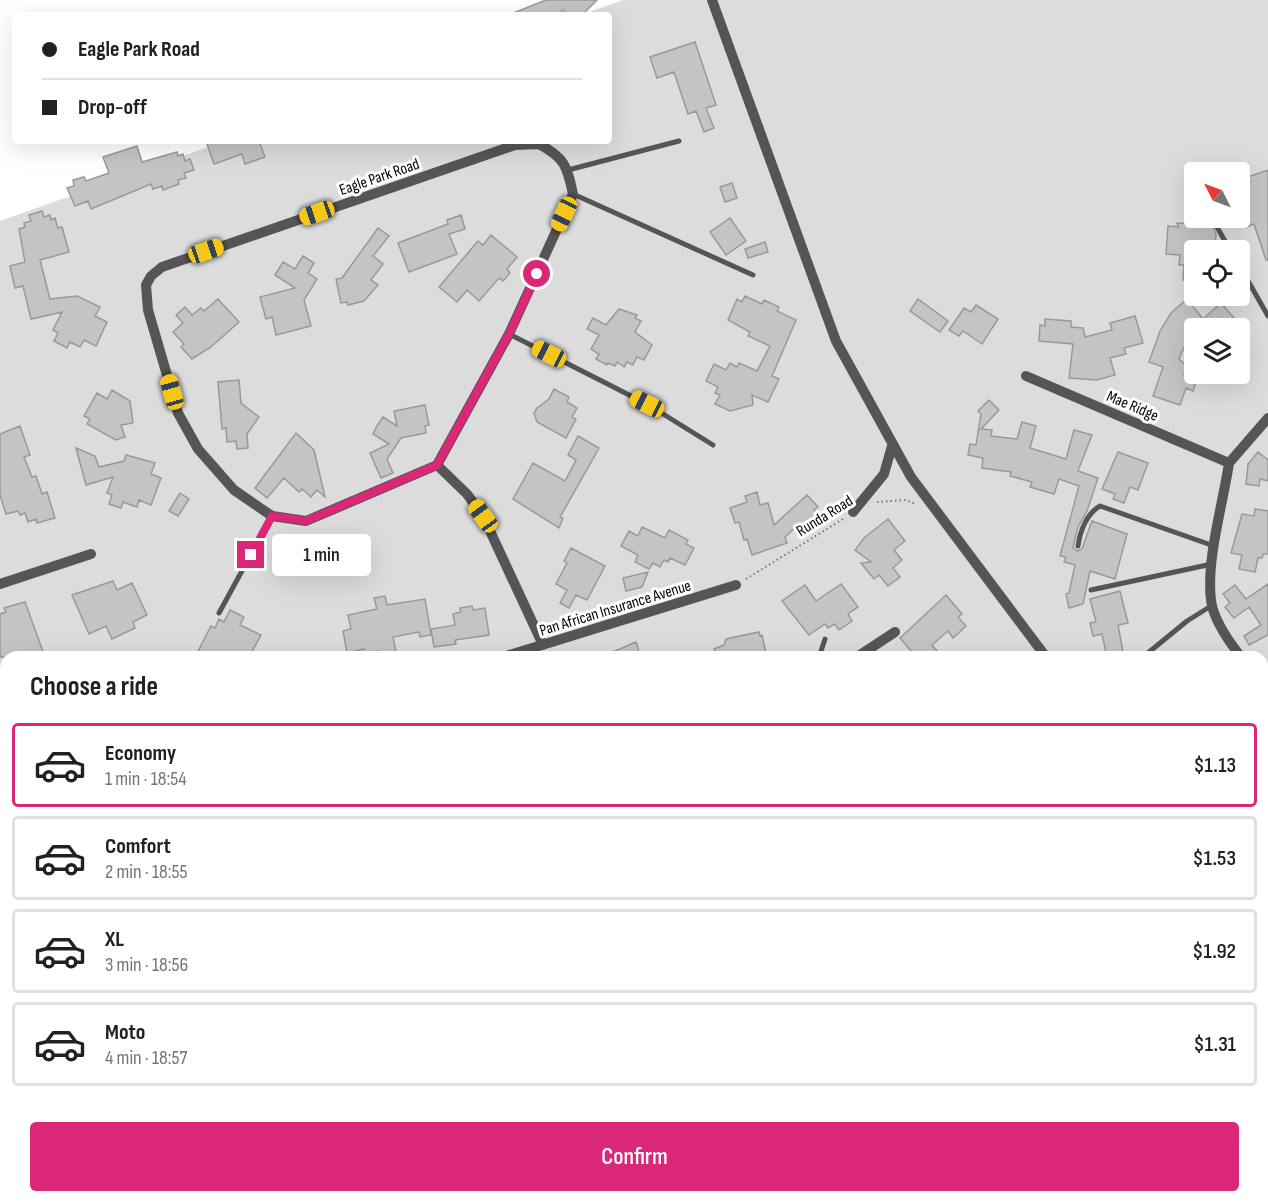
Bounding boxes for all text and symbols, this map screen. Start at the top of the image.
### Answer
text: Eagle Park Road [78,36,200,63]
text: Drop-off [78,94,147,121]
street label: Eagle Park Road [337,155,422,200]
north arrow [1184,162,1250,228]
map controls [1184,162,1250,384]
car [548,194,580,234]
car [297,199,337,227]
car [186,237,226,265]
button: locate [1184,240,1250,306]
route start [523,260,550,287]
button: layers [1184,318,1250,384]
car [529,338,569,370]
car [158,372,186,412]
street label: Mae Ridge [1104,387,1161,426]
car [627,388,667,420]
street label: Runda Road [793,492,857,541]
car [465,496,501,536]
callout: 1 min [272,534,371,576]
route end [237,541,264,568]
text: 1 min [303,543,340,567]
street label: Pan African Insurance Avenue [537,576,693,641]
text: Choose a ride [30,671,158,703]
icon: car [33,738,87,792]
text: Economy [105,740,176,767]
text: $1.13 [1193,752,1236,779]
text: 1 min · 18:54 [105,767,187,791]
icon: car [33,831,87,885]
text: Comfort [105,833,171,860]
text: $1.53 [1193,845,1236,872]
text: 2 min · 18:55 [105,860,187,884]
icon: car [33,924,87,978]
text: XL [105,926,124,953]
text: $1.92 [1192,938,1236,965]
text: 3 min · 18:56 [105,953,188,977]
icon: car [33,1017,87,1071]
text: Moto [105,1019,145,1046]
text: $1.31 [1194,1031,1236,1058]
text: 4 min · 18:57 [105,1046,187,1070]
button: Confirm [30,1122,1239,1191]

